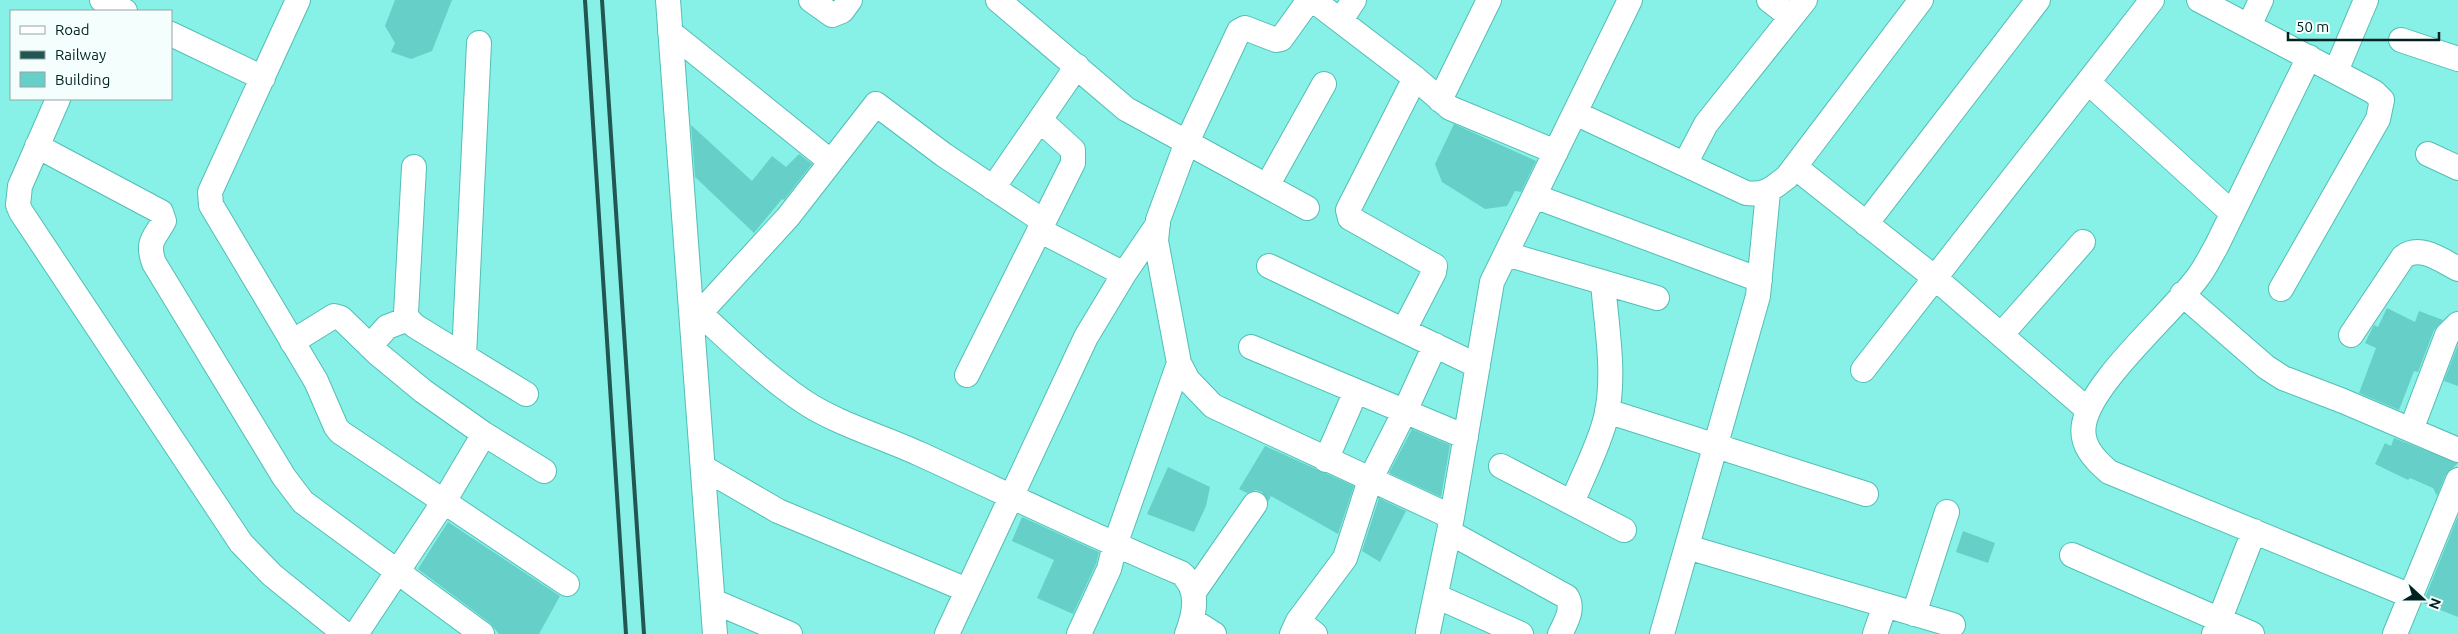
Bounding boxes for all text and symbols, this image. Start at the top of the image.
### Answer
legend [10,10,172,100]
scale bar [2288,10,2439,42]
text: 50 m [2296,18,2329,35]
text: Road [55,21,90,38]
text: Railway [55,46,106,63]
text: Building [55,71,110,88]
north arrow [2398,574,2448,624]
text: N [2426,596,2444,611]

